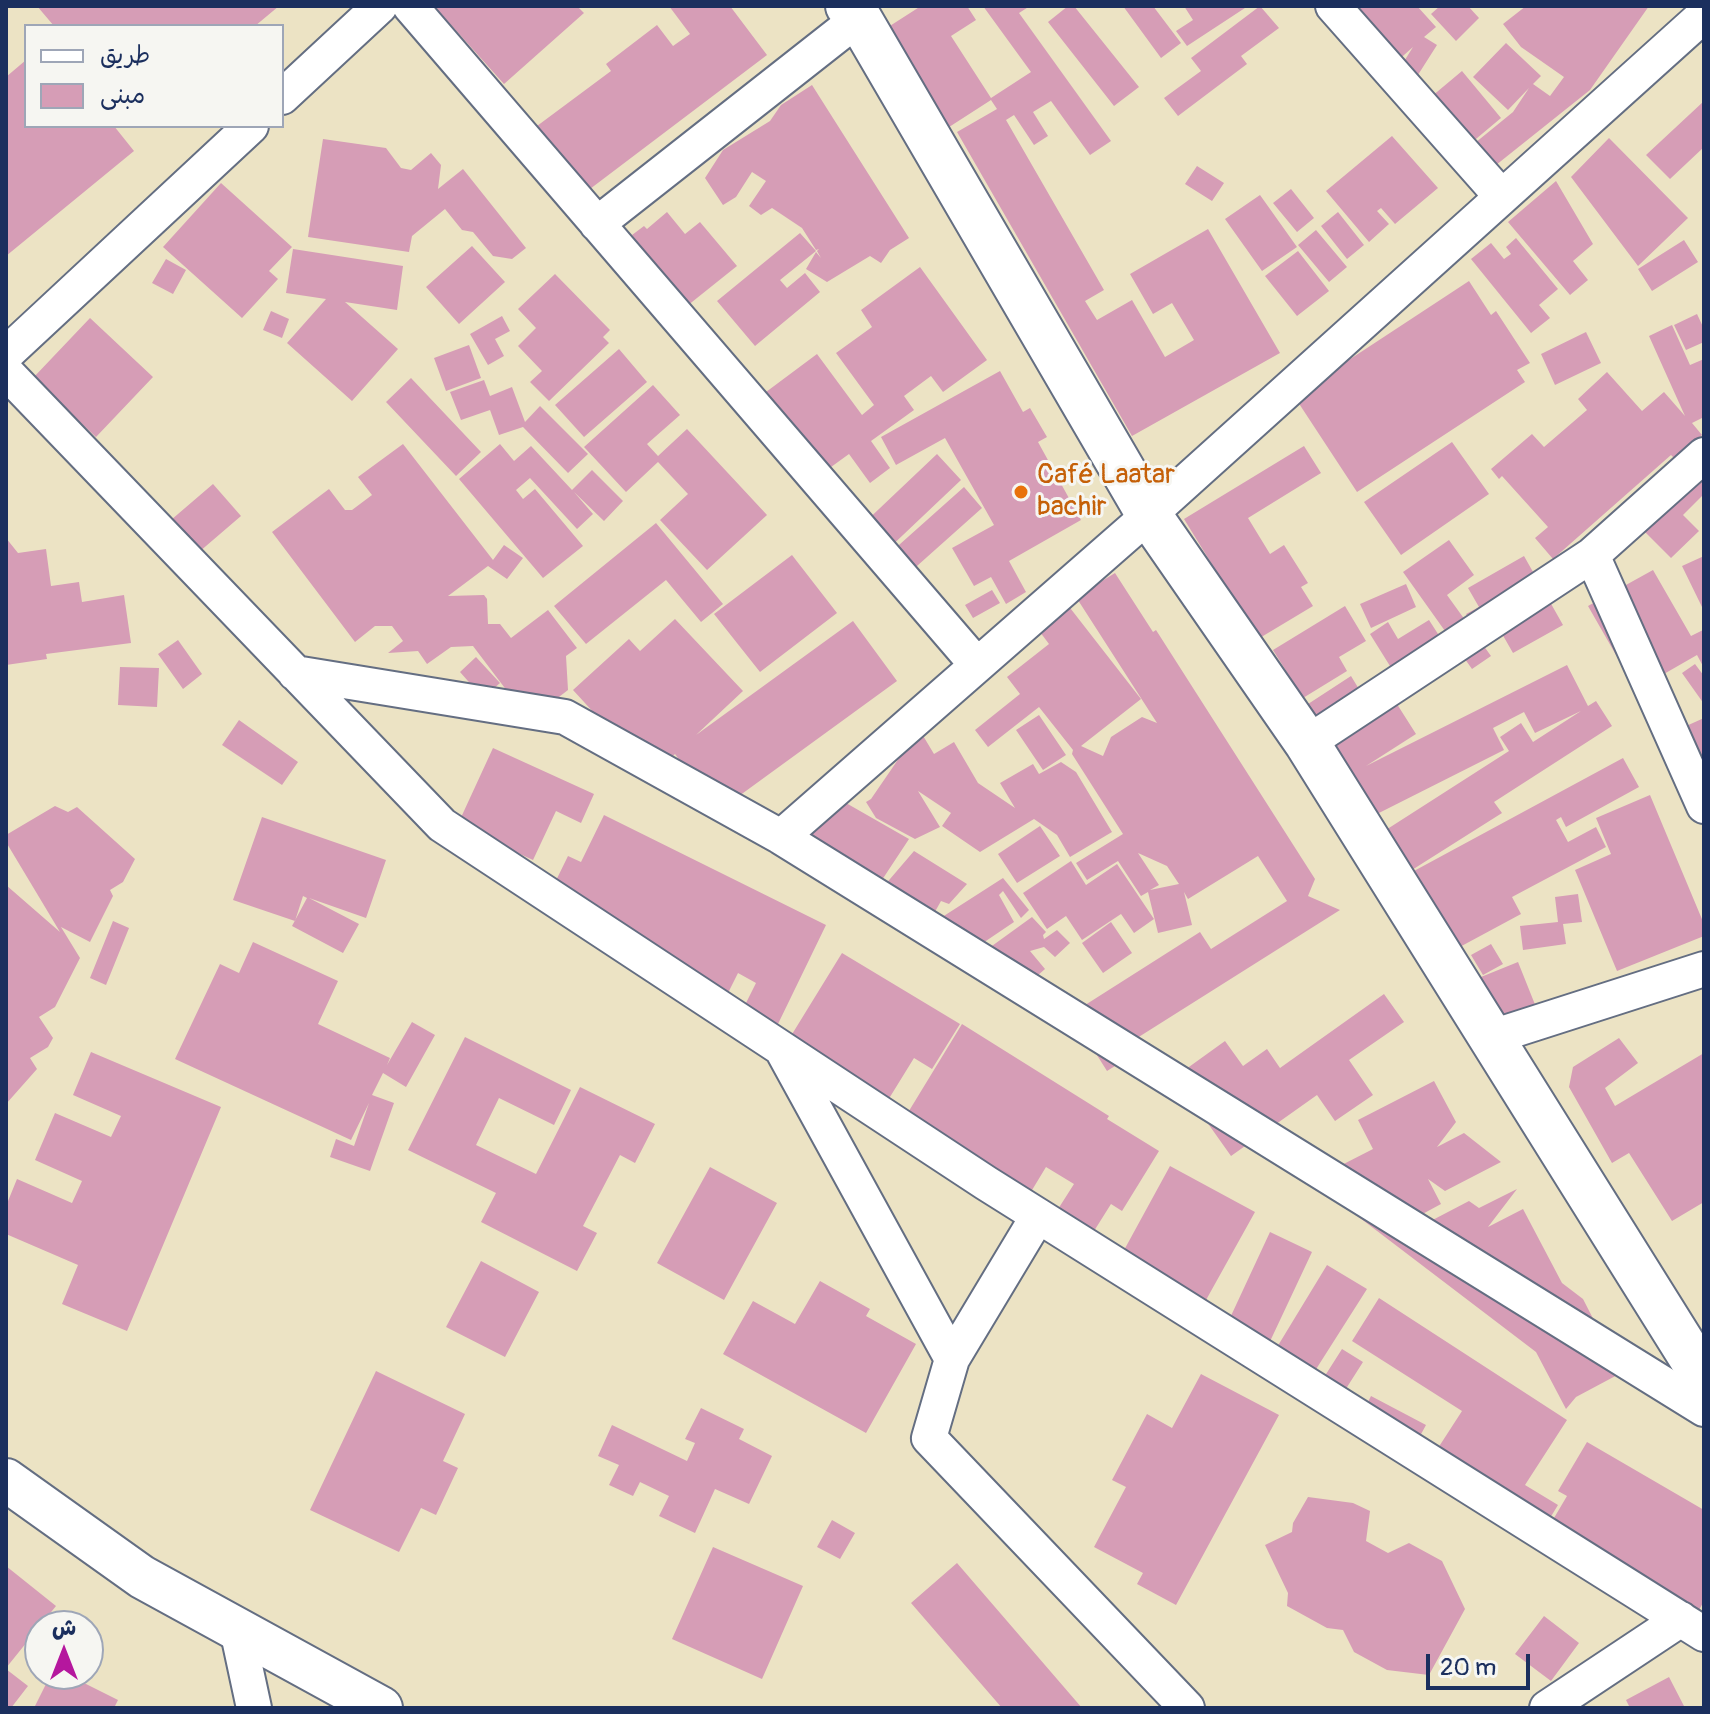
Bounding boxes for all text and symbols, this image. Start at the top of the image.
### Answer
legend [24,24,284,128]
text: طريق [100,41,150,70]
text: مبنى [100,81,145,110]
place label: Café Laatar bachir [1037,459,1175,525]
marker: Café Laatar bachir [1012,483,1030,501]
north arrow [24,1610,104,1690]
text: ش [52,1614,76,1642]
scale bar [1430,1638,1534,1688]
text: 20 m [1440,1653,1496,1682]

